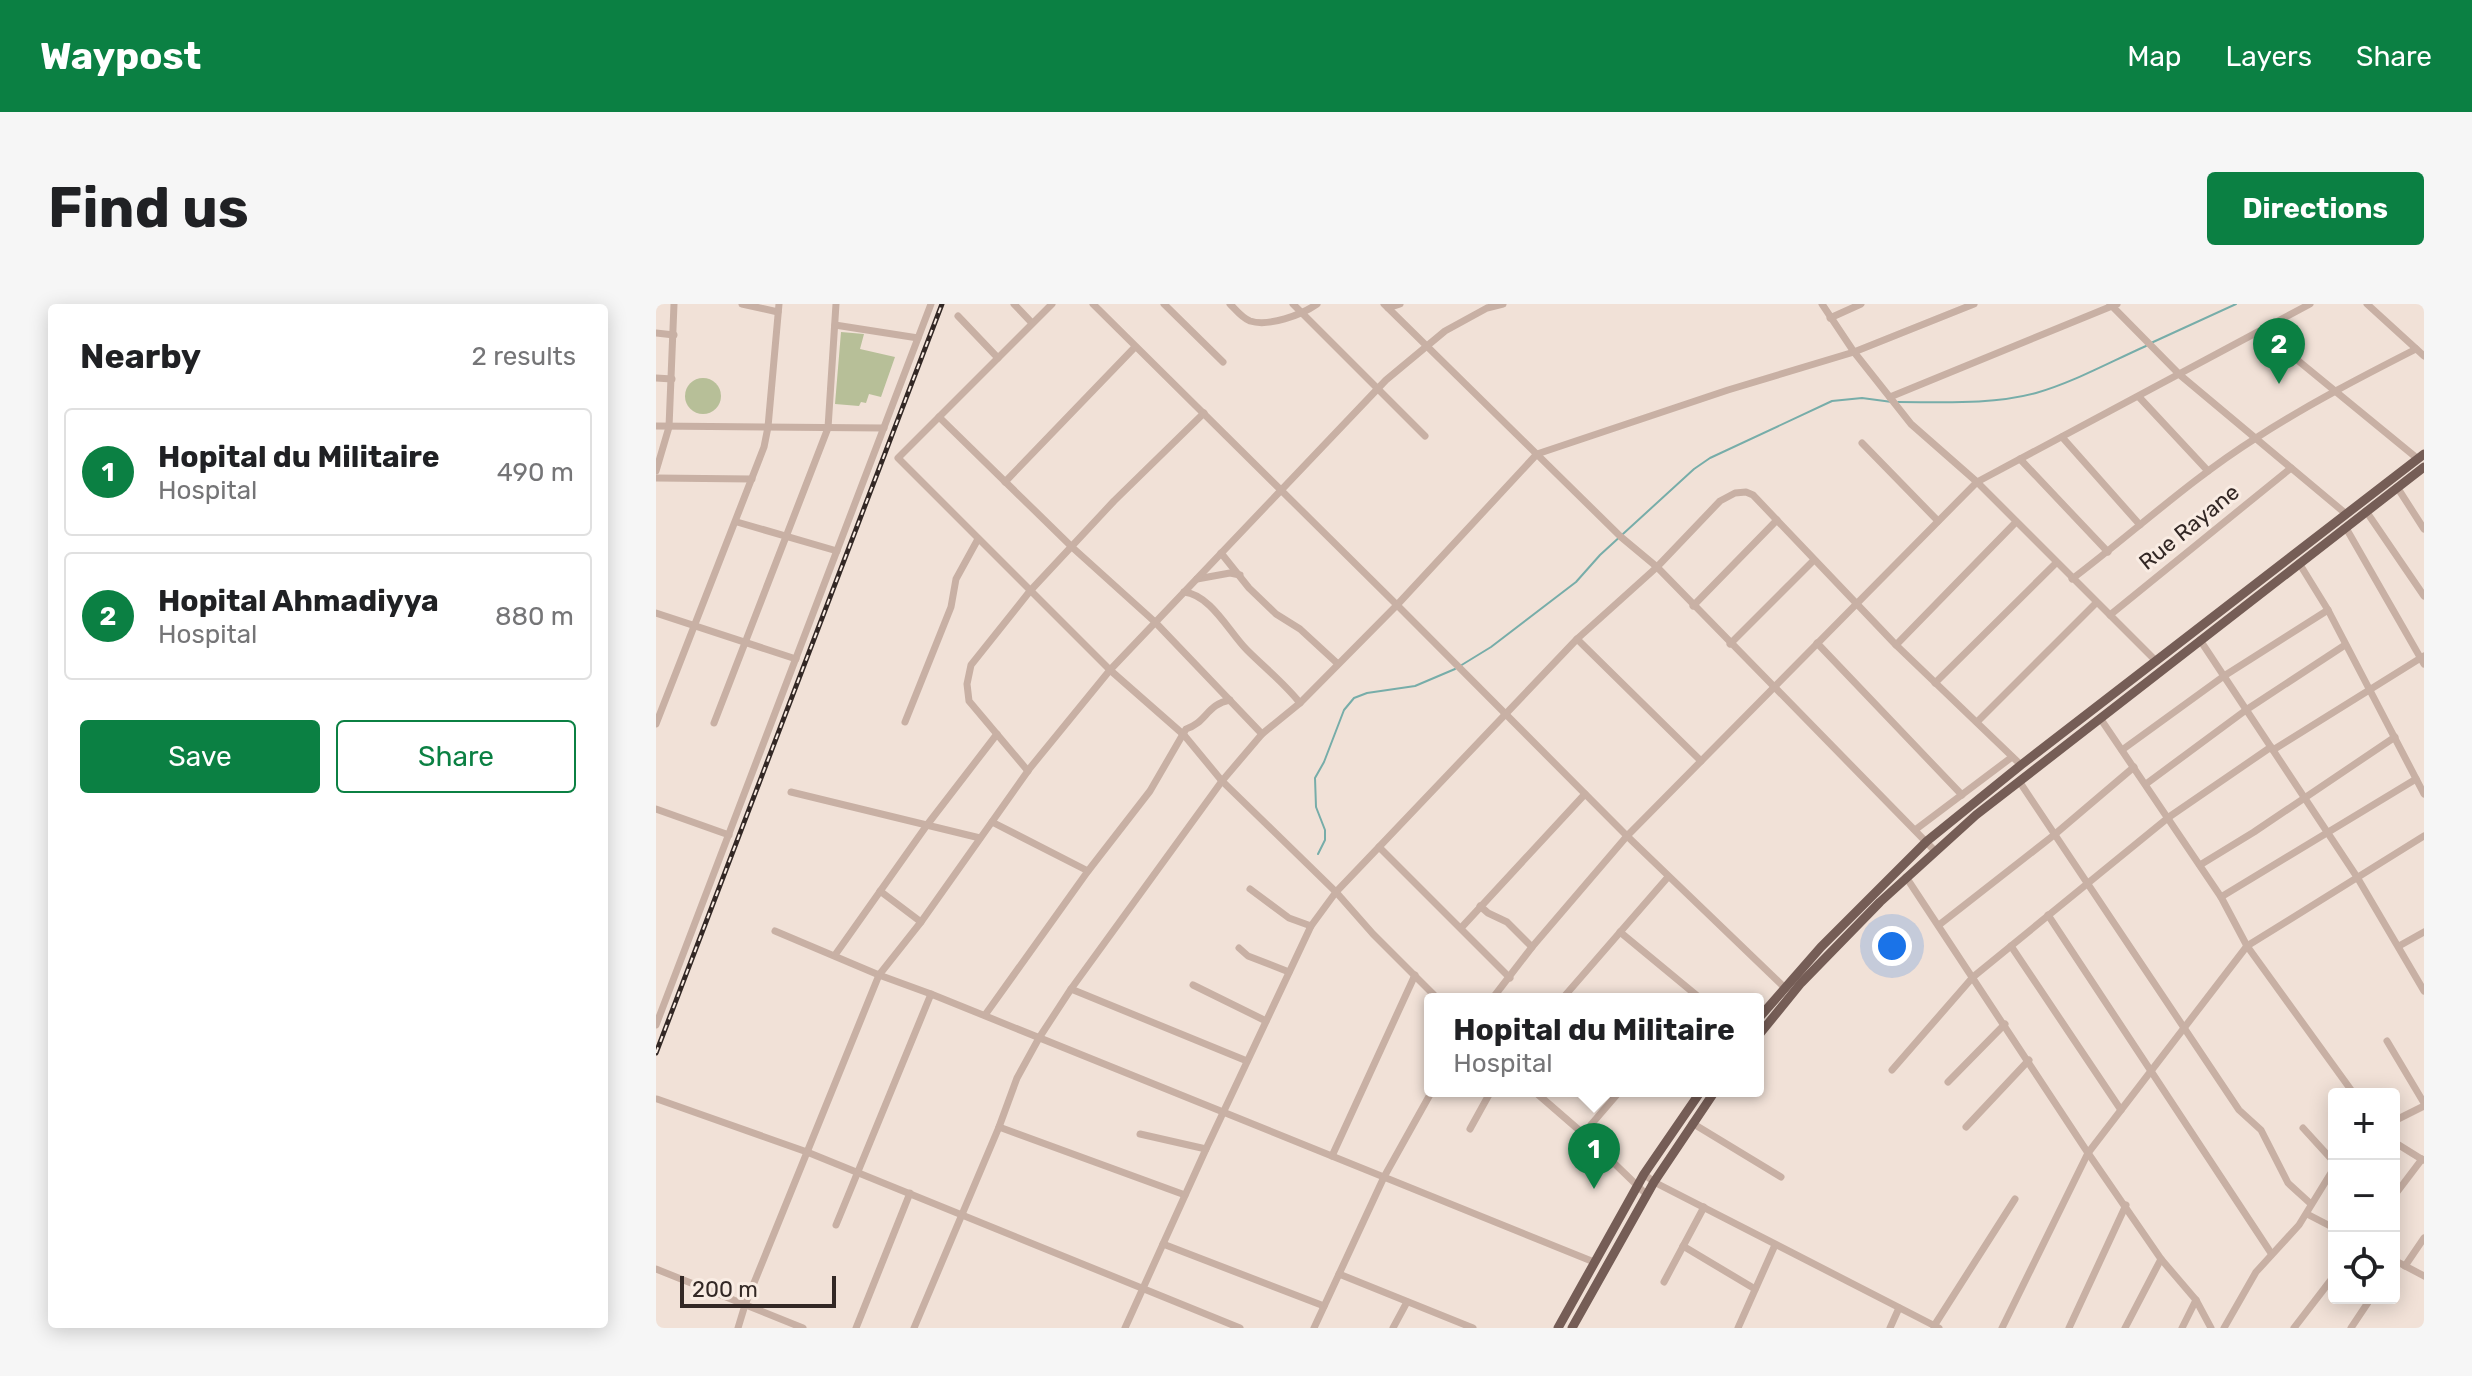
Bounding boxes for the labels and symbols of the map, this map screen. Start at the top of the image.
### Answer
pin: 2 [2253,318,2305,384]
street label: Rue Rayane [2133,478,2245,576]
your location [1872,926,1912,966]
pin: 1 [1568,1123,1620,1189]
scale bar [680,1272,836,1308]

